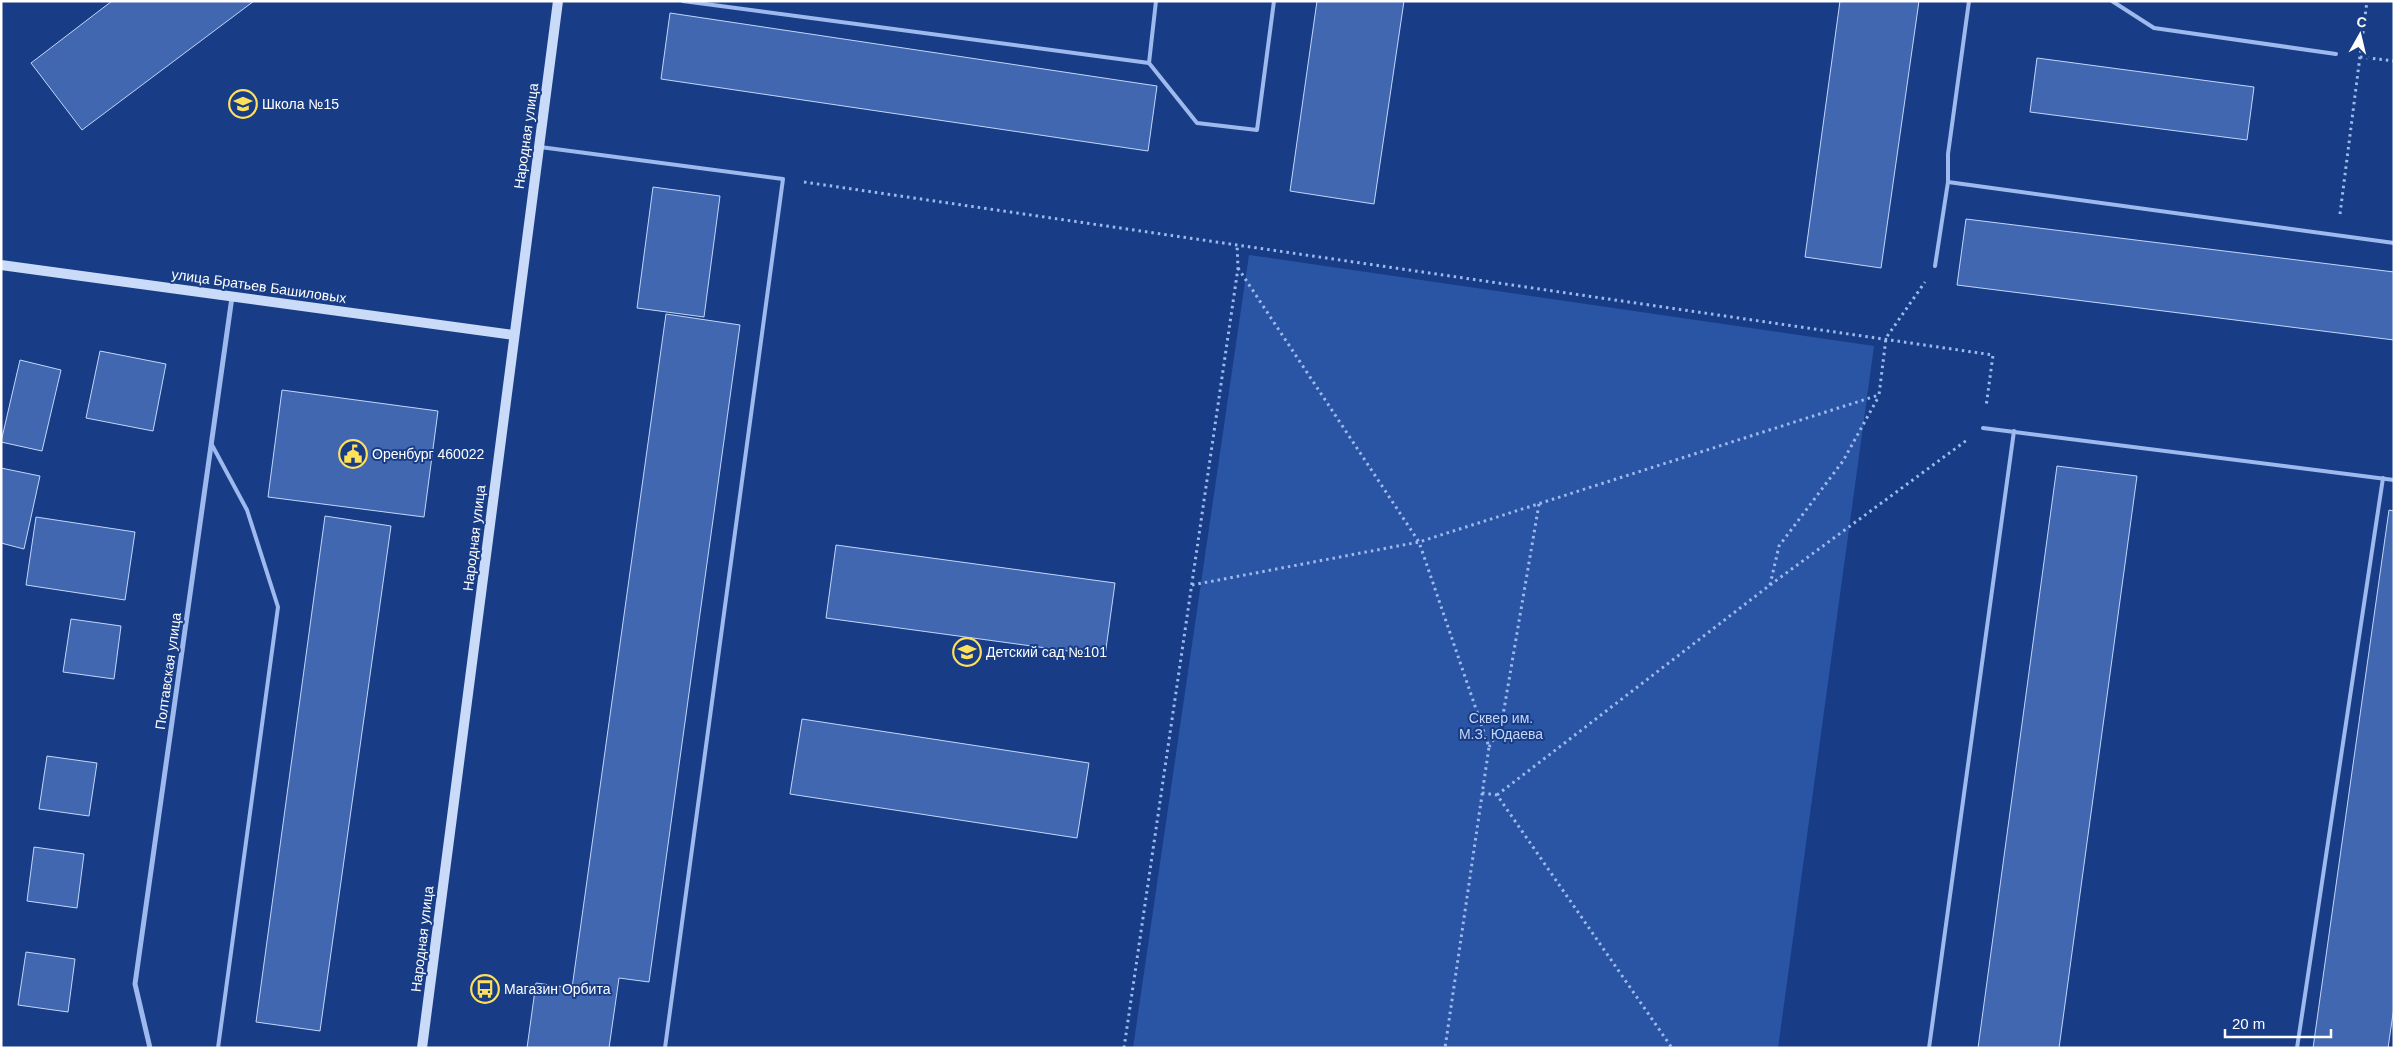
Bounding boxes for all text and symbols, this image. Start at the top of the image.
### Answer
north arrow [2335,10,2385,60]
text: С [2356,13,2368,31]
street label: Народная улица [511,82,541,190]
school or university icon: Школа №15 [228,89,258,119]
place label: Школа №15 [262,96,339,112]
street label: улица Братьев Башиловых [171,266,347,306]
public building icon: Оренбург 460022 [338,439,368,469]
place label: Оренбург 460022 [372,446,484,462]
street label: Народная улица [460,484,488,592]
street label: Полтавская улица [152,611,184,731]
school or university icon: Детский сад №101 [952,637,982,667]
place label: Детский сад №101 [986,644,1107,660]
park label: Сквер им. М.З. Юдаева [1459,710,1543,742]
street label: Народная улица [408,885,436,993]
bus stop icon: Магазин Орбита [470,974,500,1004]
place label: Магазин Орбита [504,981,611,997]
scale bar [2225,1006,2331,1038]
text: 20 m [2232,1015,2265,1032]

